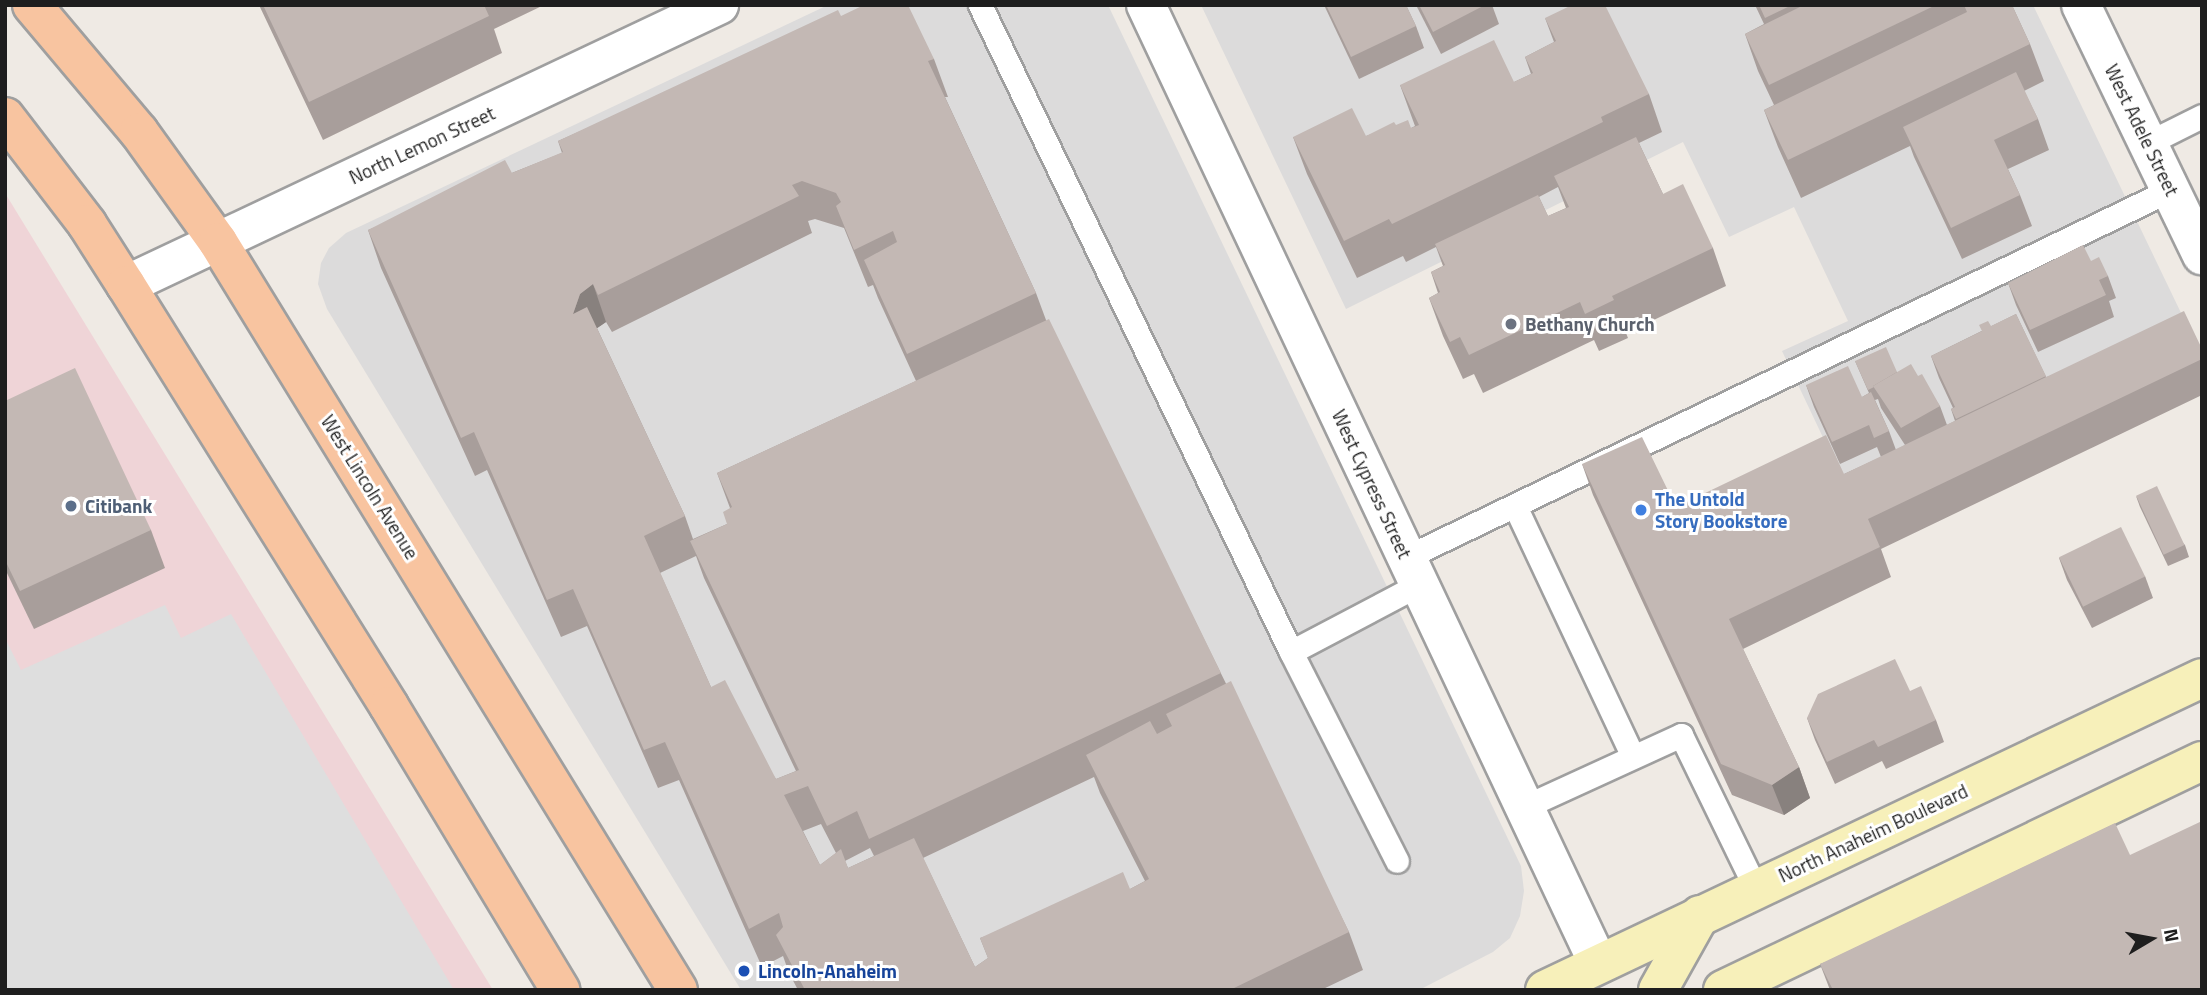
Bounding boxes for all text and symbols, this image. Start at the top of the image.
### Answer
street label: West Adele Street [2100,60,2184,200]
street label: North Lemon Street [345,101,499,189]
place label: Bethany Church [1525,313,1655,335]
marker: Bethany Church [1503,316,1519,332]
street label: West Cypress Street [1327,406,1417,562]
street label: West Lincoln Avenue [316,411,424,563]
place label: The Untold Story Bookstore [1655,488,1787,532]
place label: Citibank [85,495,152,517]
marker: Citibank [63,498,79,514]
marker: The Untold Story Bookstore [1633,502,1649,518]
street label: North Anaheim Boulevard [1775,779,1971,887]
north arrow [2116,904,2186,974]
text: N [2157,926,2188,944]
place label: Lincoln-Anaheim [758,960,897,982]
marker: Lincoln-Anaheim [736,963,752,979]

